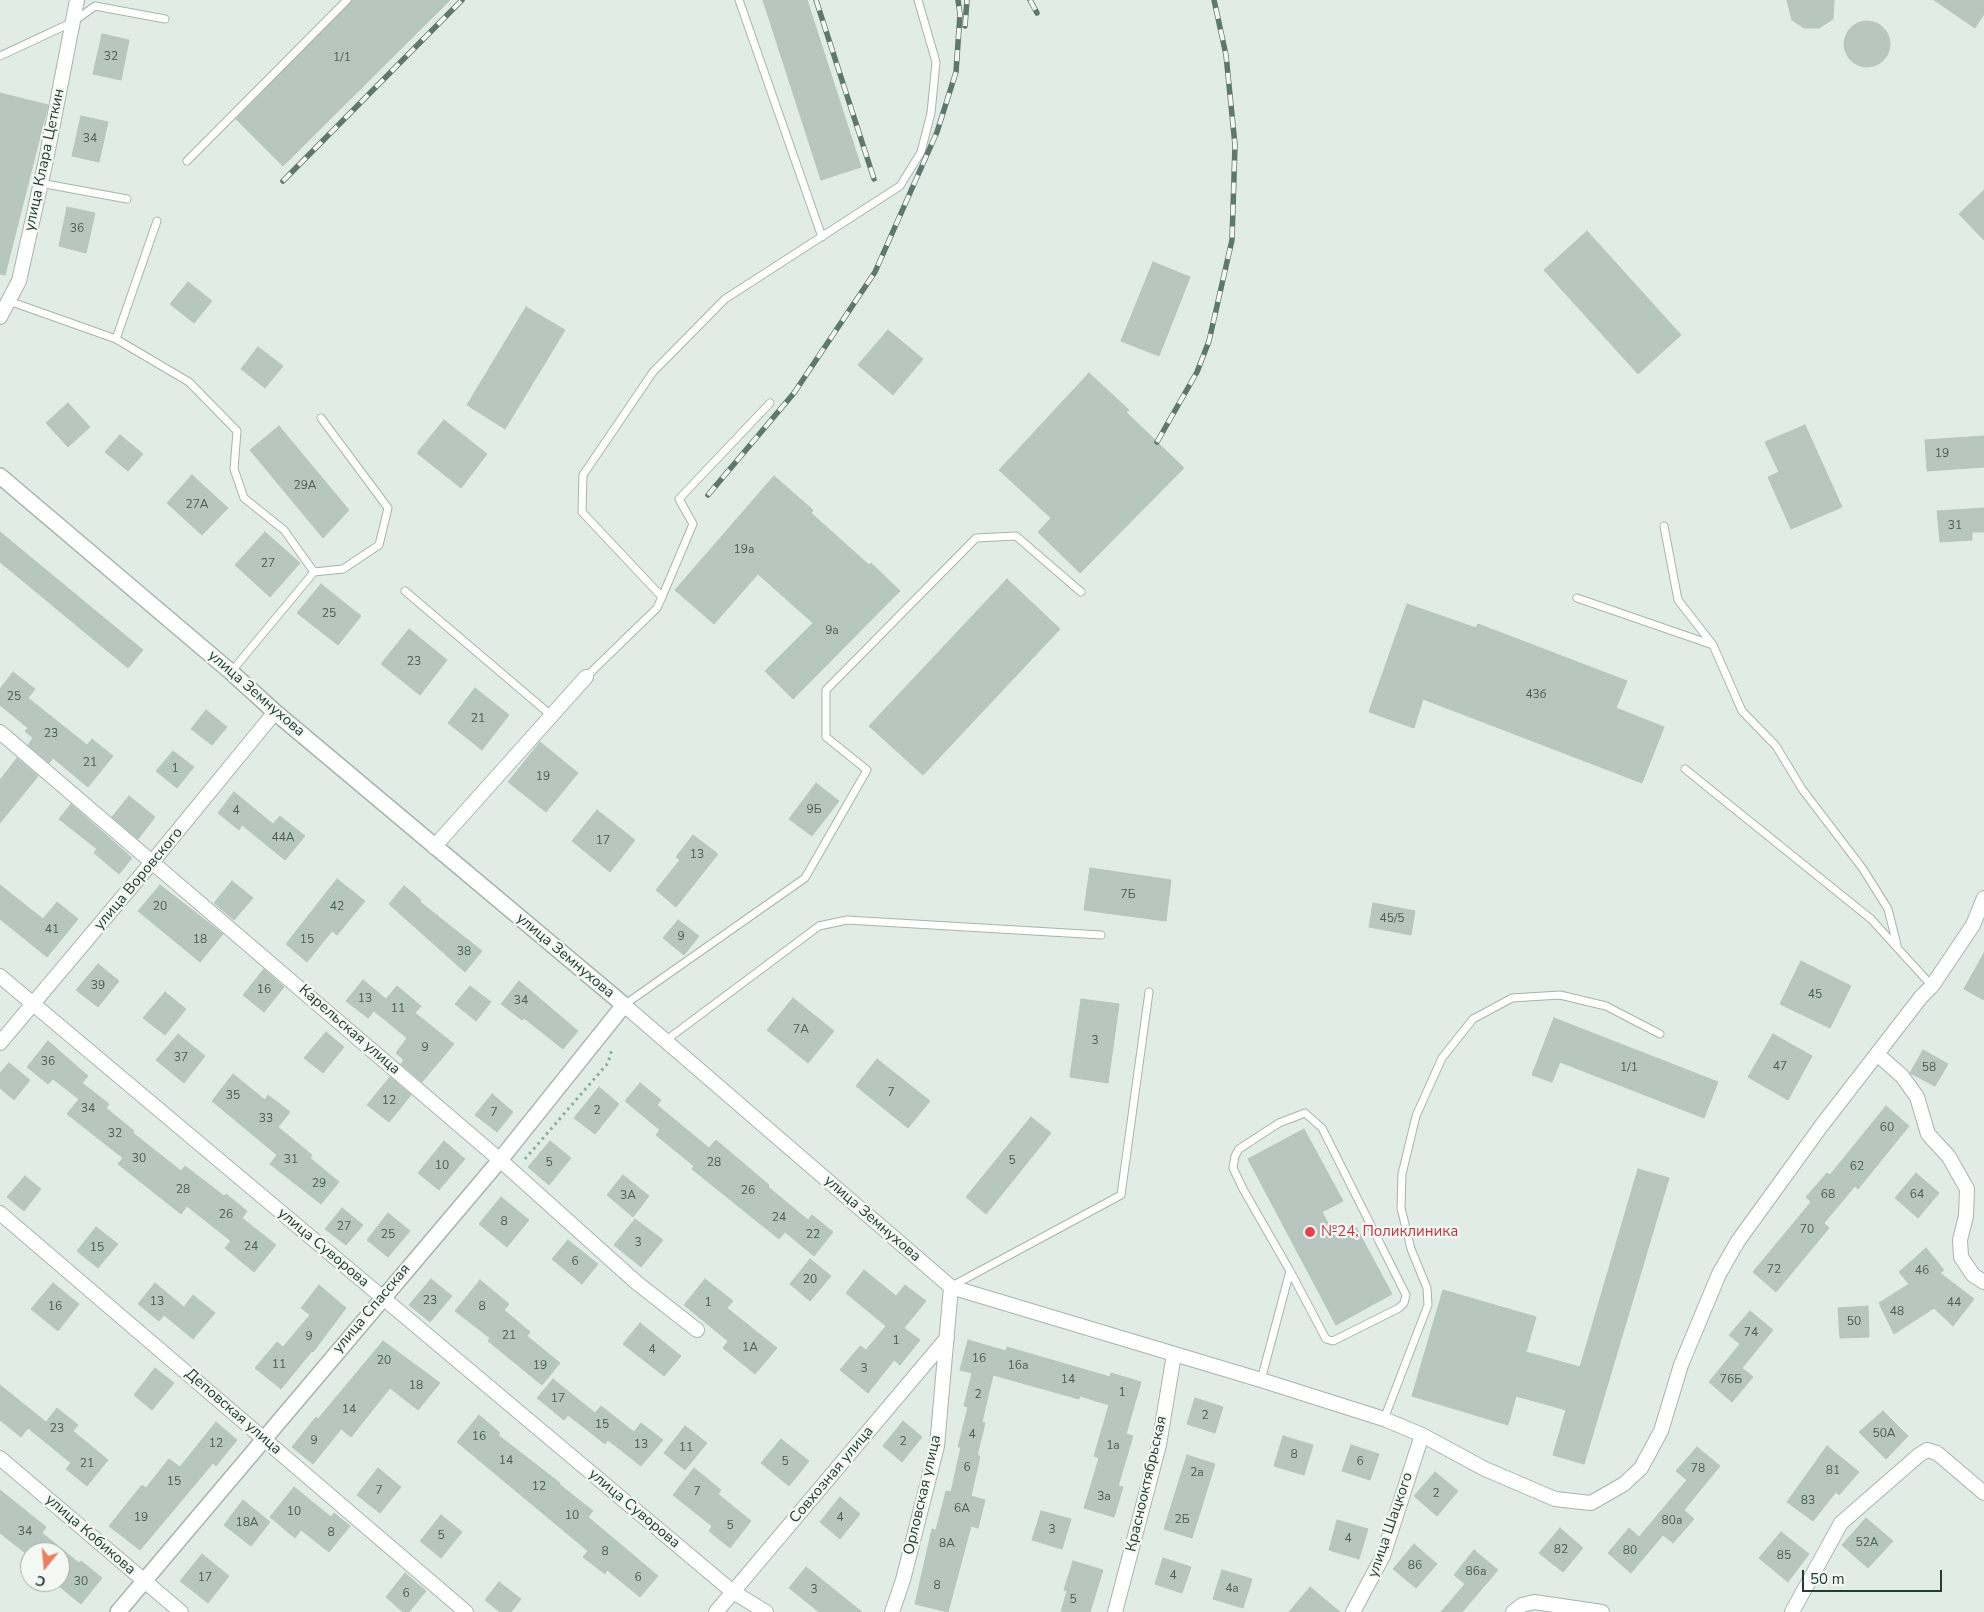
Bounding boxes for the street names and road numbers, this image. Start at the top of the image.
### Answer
street label: улица Клара Цеткин [21,87,69,233]
street label: улица Земнухова [204,647,308,741]
street label: улица Воровского [91,824,187,934]
street label: улица Земнухова [512,910,618,1002]
street label: Карельская улица [295,981,403,1079]
street label: улица Земнухова [820,1172,924,1266]
street label: улица Суворова [274,1205,372,1291]
street label: улица Спасская [329,1261,415,1357]
street label: Деповская улица [181,1365,285,1459]
street label: Краснооктябрьская [1123,1414,1171,1554]
street label: Совхозная улица [786,1423,878,1527]
street label: Орловская улица [900,1433,946,1557]
street label: улица Суворова [585,1466,683,1552]
street label: улица Шацкого [1365,1470,1417,1580]
street label: улица Кобикова [41,1491,139,1579]

